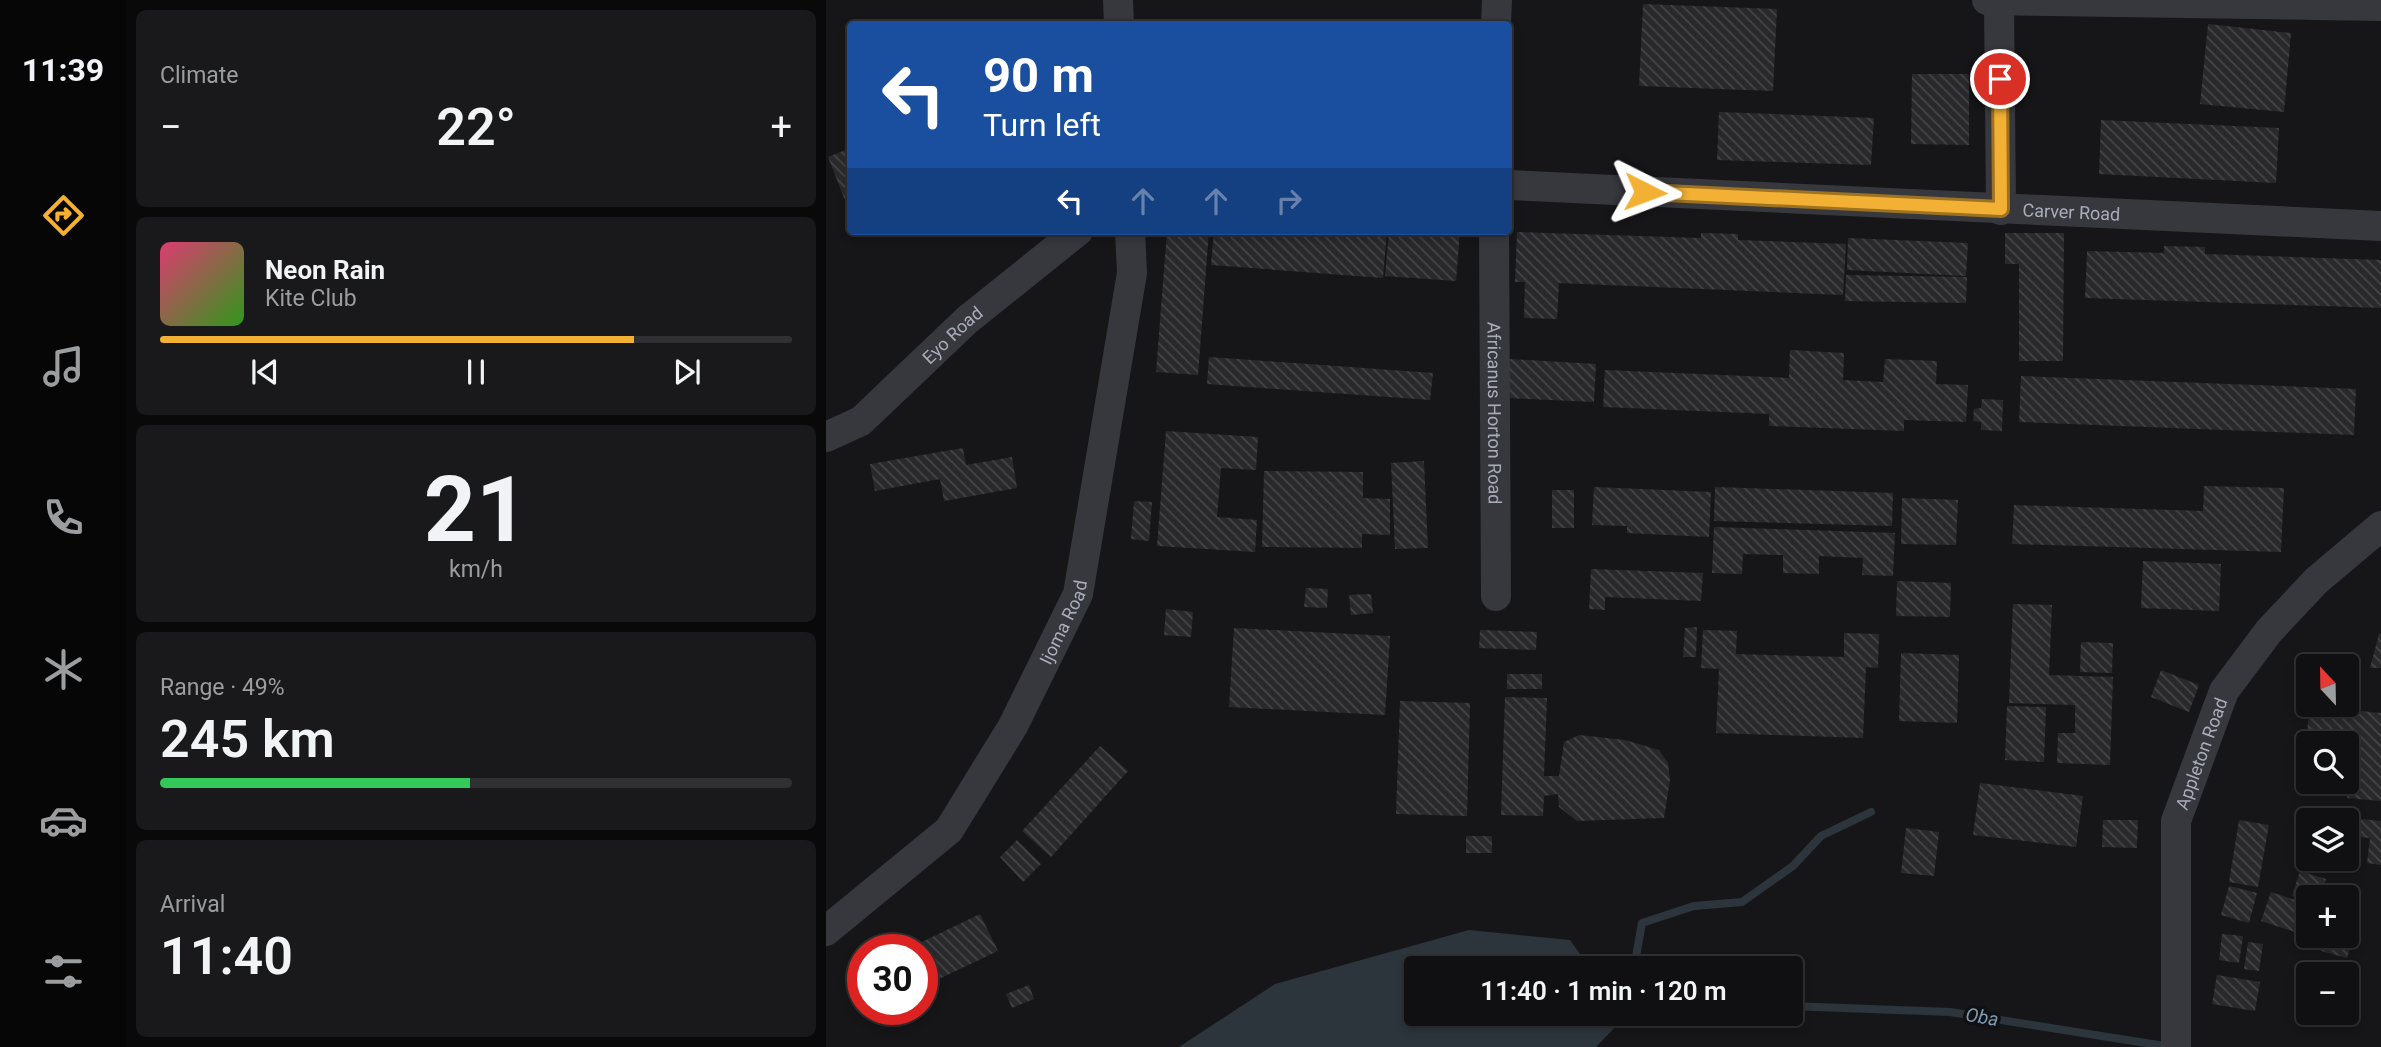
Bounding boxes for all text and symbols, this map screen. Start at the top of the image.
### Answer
text: 90 m [983,47,1094,104]
icon: left [868,49,959,140]
pin [1970,49,2030,109]
text: 11:39 [22,51,104,89]
icon: arrive [1981,60,2019,98]
text: Climate [160,62,239,89]
text: 22° [436,97,516,158]
text: − [160,105,182,149]
text: + [770,105,792,149]
text: Turn left [983,106,1101,144]
position arrow [1608,155,1682,229]
icon: left [1051,182,1089,220]
icon: ahead [1124,182,1162,220]
icon: ahead [1197,182,1235,220]
icon: right [1270,182,1308,220]
icon: directions [39,191,88,240]
street label: Carver Road [2022,199,2121,224]
text: Neon Rain [265,255,385,285]
text: Kite Club [265,285,357,312]
street label: Eyo Road [918,302,986,368]
street label: Africanus Horton Road [1484,322,1506,504]
icon: music [39,342,88,391]
icon: previous [246,353,284,391]
icon: pause [457,353,495,391]
icon: next [668,353,706,391]
text: 21 [424,457,528,563]
icon: phone [39,493,88,542]
text: km/h [449,556,503,583]
street label: Ijoma Road [1035,578,1091,668]
icon: climate [39,645,88,694]
north arrow [2296,654,2359,718]
map controls [2296,654,2359,1025]
text: Range · 49% [160,674,285,701]
street label: Appleton Road [2171,695,2231,812]
text: 245 km [160,709,335,770]
button: search [2296,731,2359,794]
icon: car [39,796,88,845]
button: layers [2296,808,2359,871]
button: + [2296,885,2359,948]
text: Arrival [160,891,225,918]
text: 11:40 [160,926,293,987]
speed limit sign: 30 [847,934,938,1025]
icon: filters [39,947,88,996]
button: − [2296,962,2359,1025]
text: 11:40 · 1 min · 120 m [1480,976,1727,1006]
water label: Oba [1964,1003,2000,1031]

